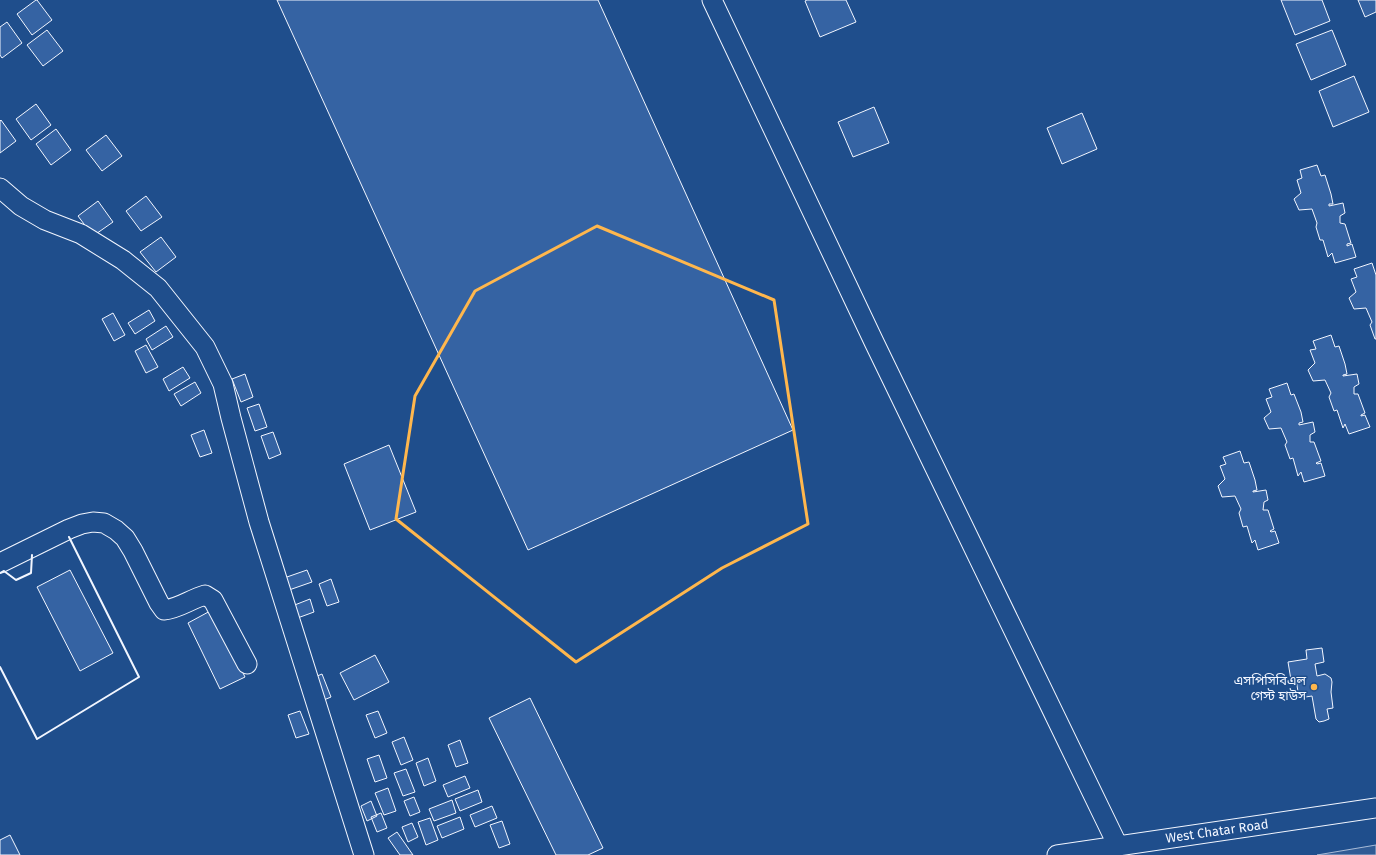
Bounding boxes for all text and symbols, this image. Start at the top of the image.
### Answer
place label: এসপিসিবিএল গেস্ট হাউস [1234,673,1307,703]
marker: এসপিসিবিএল গেস্ট হাউস [1309,682,1319,692]
street label: West Chatar Road [1165,816,1269,846]

